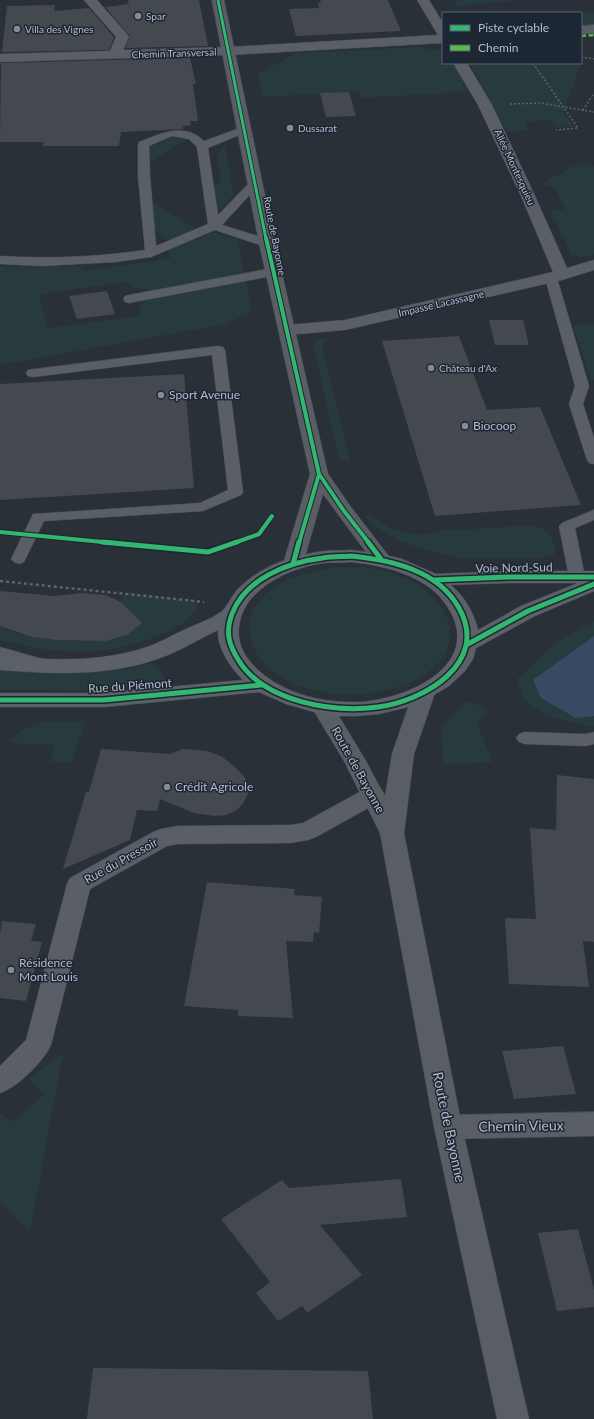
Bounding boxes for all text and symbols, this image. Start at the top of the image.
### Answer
place label: Spar [146,10,166,22]
marker: Spar [133,11,143,21]
legend [442,12,582,64]
text: Piste cyclable [478,20,549,35]
place label: Villa des Vignes [25,23,93,35]
marker: Villa des Vignes [12,24,22,34]
text: Chemin [478,40,519,55]
street label: Chemin Transversal [131,46,217,60]
place label: Dussarat [298,122,337,134]
marker: Dussarat [285,123,295,133]
street label: Allée Montesquieu [492,127,538,207]
street label: Route de Bayonne [261,195,289,277]
street label: Impasse Lacassagne [397,287,485,319]
place label: Château d'Ax [439,362,497,374]
marker: Château d'Ax [426,363,436,373]
place label: Sport Avenue [169,387,240,402]
marker: Sport Avenue [156,390,166,400]
place label: Biocoop [473,418,517,433]
marker: Biocoop [460,421,470,431]
street label: Voie Nord-Sud [475,559,553,576]
street label: Rue du Piémont [88,675,173,696]
street label: Route de Bayonne [328,724,388,816]
place label: Crédit Agricole [175,779,253,794]
marker: Crédit Agricole [162,782,172,792]
street label: Rue du Pressoir [81,834,161,887]
place label: Résidence Mont Louis [19,955,78,984]
marker: Résidence Mont Louis [6,965,16,975]
street label: Route de Bayonne [429,1070,470,1184]
street label: Chemin Vieux [478,1116,564,1135]

